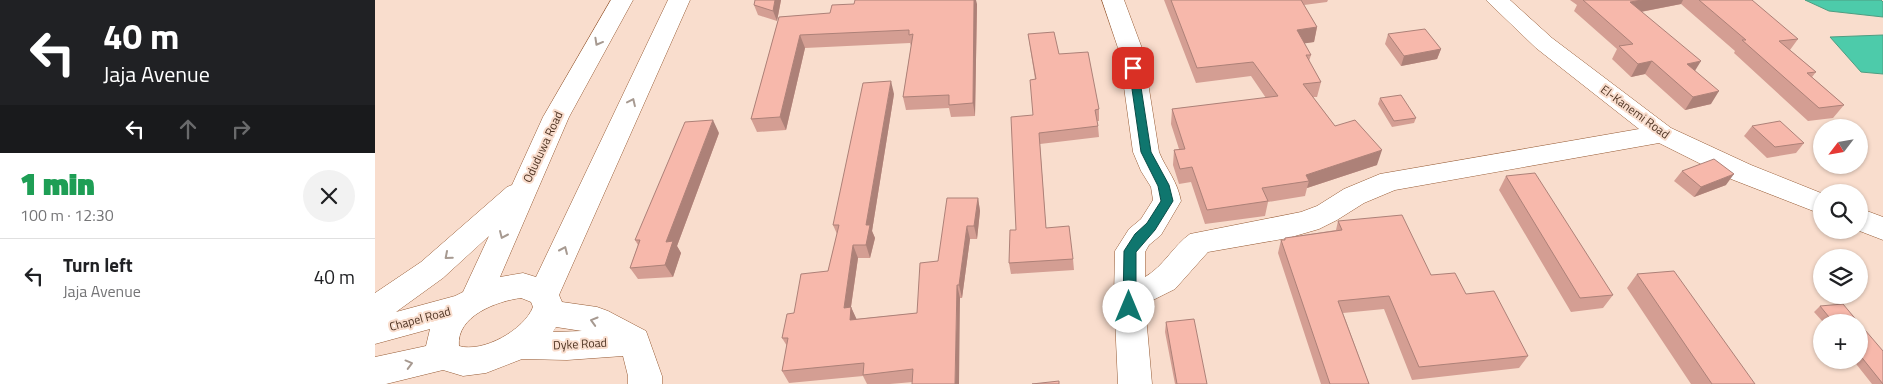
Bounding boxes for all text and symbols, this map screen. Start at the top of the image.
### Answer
text: 40 m [103,9,179,63]
icon: left [20,20,85,85]
one-way arrow [594,37,604,46]
pin [1112,47,1154,89]
icon: arrive [1119,54,1147,82]
text: Jaja Avenue [103,57,210,91]
street label: El-Kanemi Road [1597,80,1674,143]
one-way arrow [625,98,636,107]
street label: Oduduwa Road [518,108,567,186]
icon: left [121,115,149,143]
icon: ahead [174,115,202,143]
icon: right [227,115,255,143]
north arrow [1813,119,1867,174]
map controls [1813,119,1868,369]
text: 1 min [20,161,95,207]
button: close [303,170,355,222]
button: search [1813,184,1868,239]
text: 100 m · 12:30 [20,203,114,227]
one-way arrow [499,230,510,239]
one-way arrow [557,246,568,255]
button: layers [1813,249,1868,304]
text: Turn left [63,250,133,279]
one-way arrow [445,250,454,259]
icon: left [20,262,48,290]
text: 40 m [314,262,355,291]
text: Jaja Avenue [63,279,141,303]
position arrow [1102,280,1154,332]
street label: Chapel Road [387,301,453,336]
button: + [1813,314,1868,369]
one-way arrow [590,316,598,326]
street label: Dyke Road [553,333,607,354]
one-way arrow [405,360,413,370]

